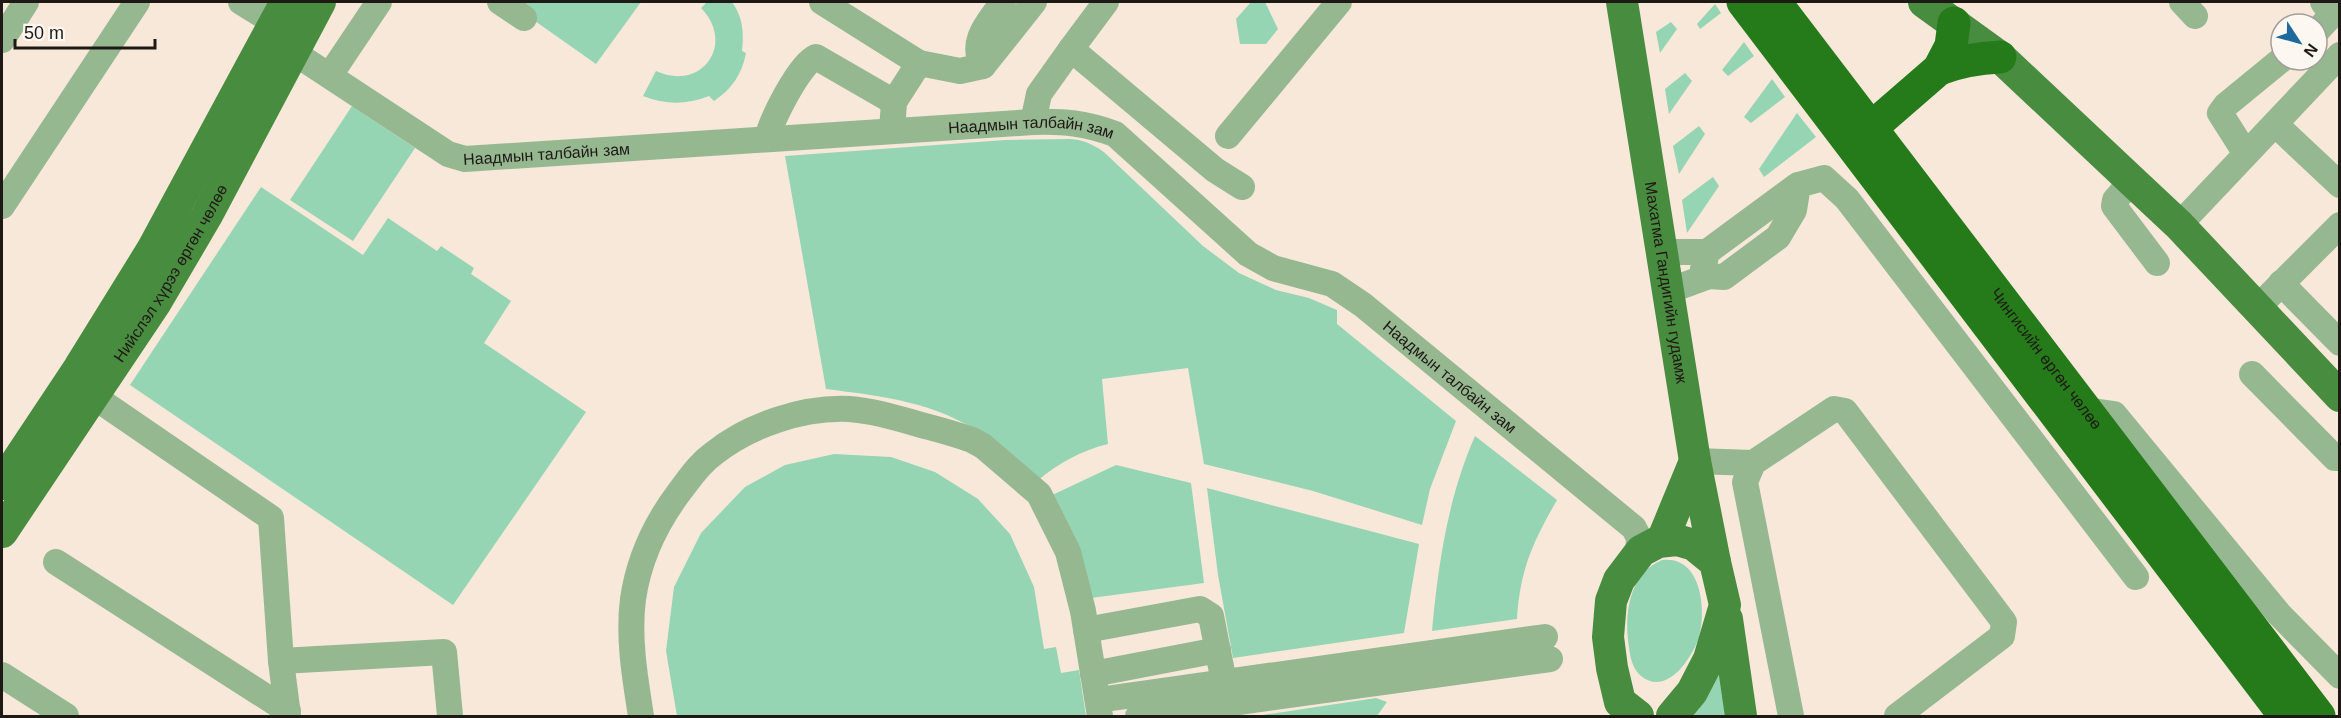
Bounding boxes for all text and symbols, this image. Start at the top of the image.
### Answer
scale bar [15,12,154,50]
north arrow [2269,12,2329,72]
text: 50 m [24,23,64,43]
text: N [2300,41,2321,60]
street label: Наадмын талбайн зам [948,113,1116,141]
street label: Наадмын талбайн зам [463,140,630,168]
street label: Махатма Гандигийн гудамж [1642,180,1691,385]
street label: Нийслэл хүрээ өргөн чөлөө [110,181,230,365]
street label: Чингисийн өргөн чөлөө [1987,285,2106,432]
street label: Наадмын талбайн зам [1380,317,1520,436]

